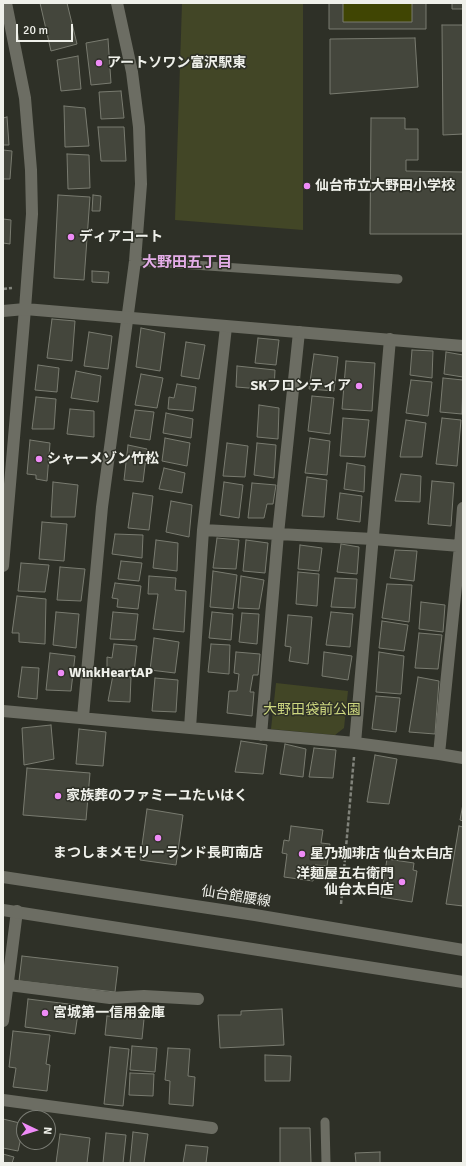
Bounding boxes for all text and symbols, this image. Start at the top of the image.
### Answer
scale bar [18,16,75,42]
text: 20 m [23,23,48,38]
place label: アートソワン富沢駅東 [107,55,246,71]
marker: アートソワン富沢駅東 [94,58,104,68]
place label: 仙台市立大野田小学校 [315,178,455,194]
marker: 仙台市立大野田小学校 [302,181,312,191]
place label: ディアコート [79,229,163,245]
marker: ディアコート [66,232,76,242]
district label: 大野田五丁目 [142,254,232,272]
place label: SKフロンティア [251,378,351,394]
marker: SKフロンティア [354,381,364,391]
place label: シャーメゾン竹松 [47,451,159,467]
marker: シャーメゾン竹松 [34,454,44,464]
place label: WinkHeartAP [69,665,153,681]
marker: WinkHeartAP [56,668,66,678]
park label: 大野田袋前公園 [263,702,361,718]
place label: 家族葬のファミーユたいはく [66,788,248,804]
marker: 家族葬のファミーユたいはく [53,791,63,801]
marker: まつしまメモリーランド長町南店 [153,833,163,843]
place label: まつしまメモリーランド長町南店 [53,845,263,861]
place label: 星乃珈琲店 仙台太白店 [310,846,453,862]
marker: 星乃珈琲店 仙台太白店 [297,849,307,859]
place label: 洋麺屋五右衛門 仙台太白店 [296,866,394,898]
marker: 洋麺屋五右衛門 仙台太白店 [397,877,407,887]
street label: 仙台館腰線 [200,883,272,911]
place label: 宮城第一信用金庫 [53,1005,165,1021]
marker: 宮城第一信用金庫 [40,1008,50,1018]
north arrow [16,1110,56,1150]
text: N [41,1127,54,1135]

